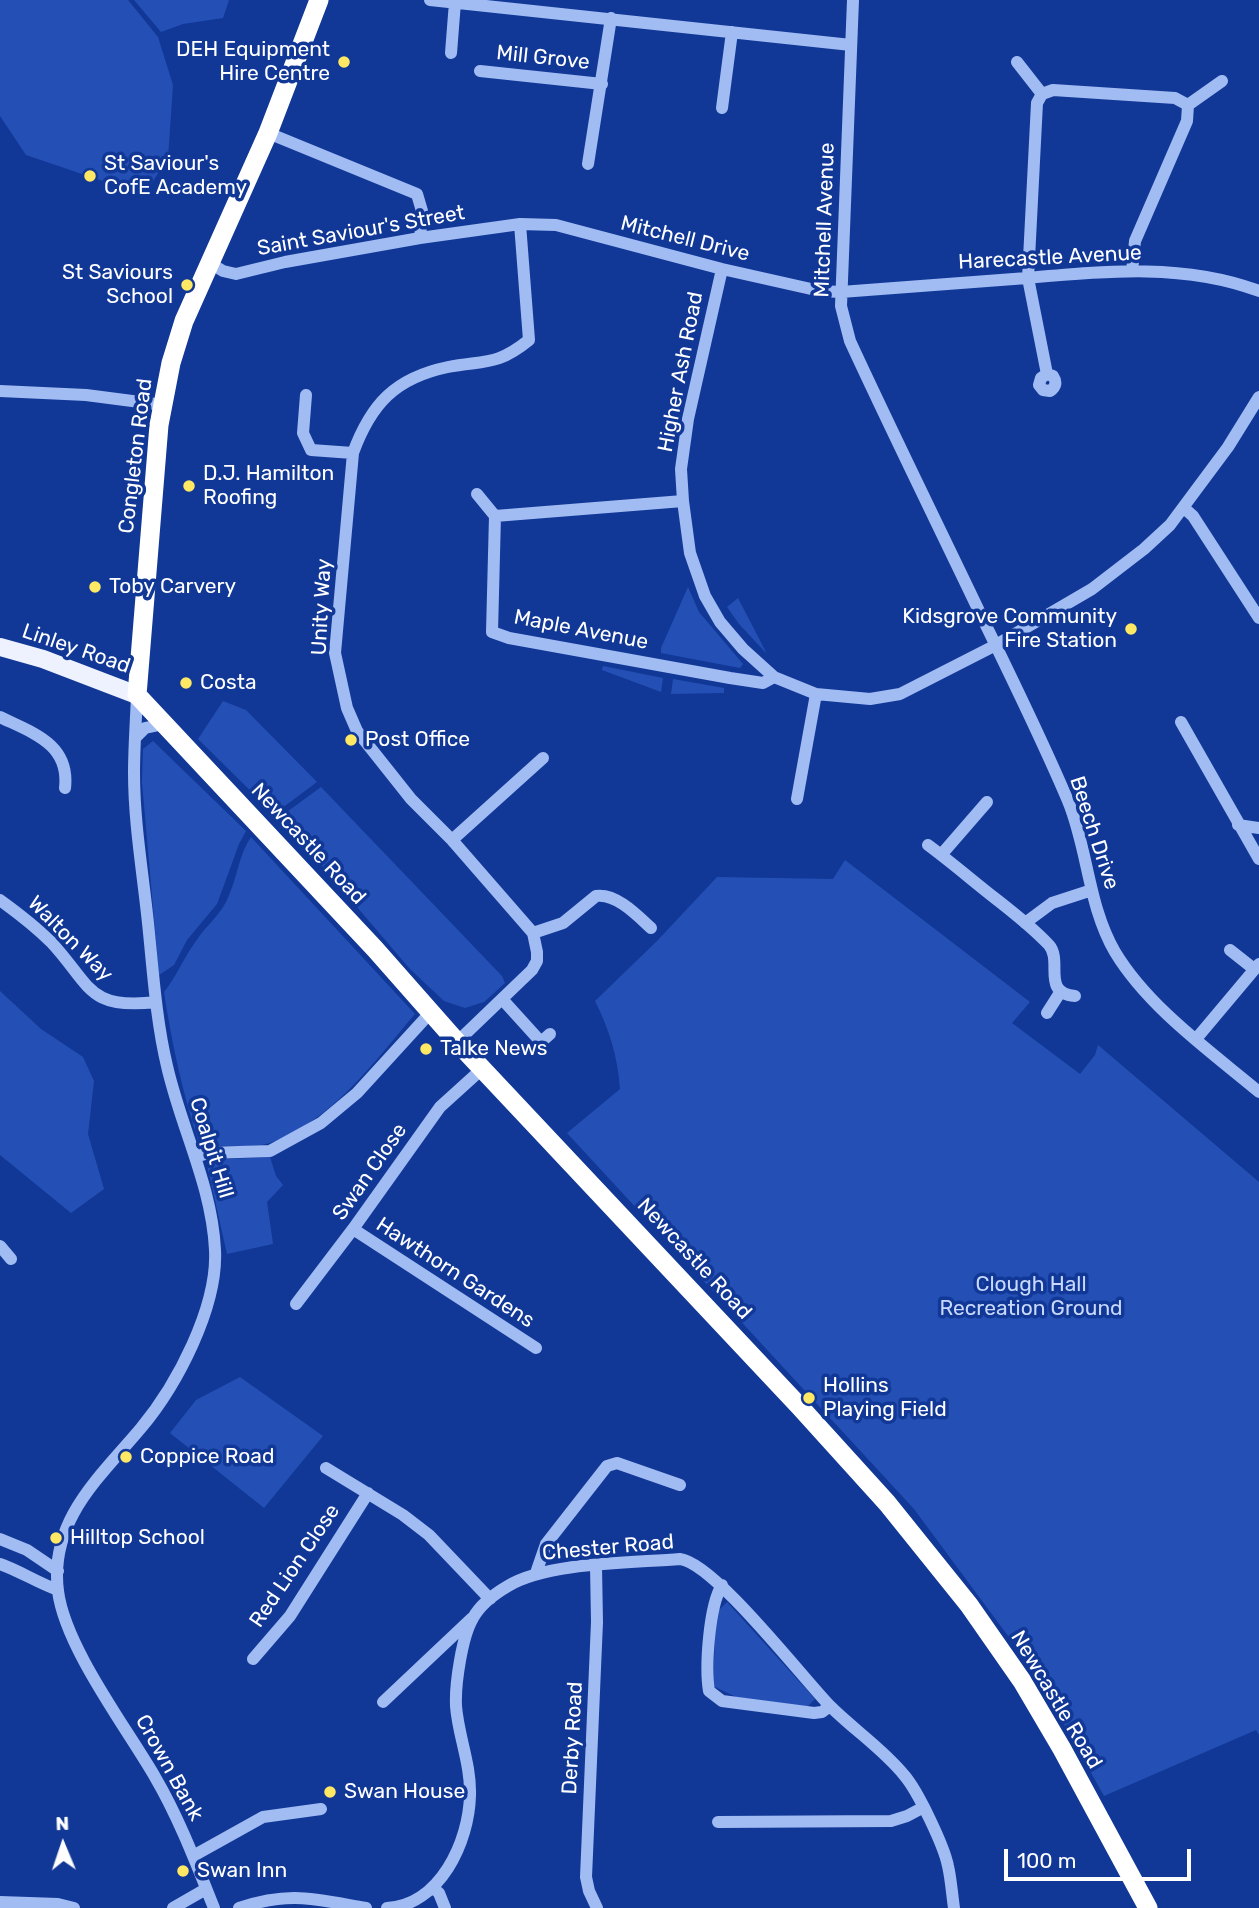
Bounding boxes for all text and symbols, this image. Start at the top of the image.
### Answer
place label: DEH Equipment Hire Centre [176,37,330,87]
street label: Mill Grove [495,41,591,75]
marker: DEH Equipment Hire Centre [336,54,352,70]
street label: Mitchell Avenue [810,142,840,298]
place label: St Saviour's CofE Academy [104,151,247,201]
marker: St Saviour's CofE Academy [82,168,98,184]
street label: Saint Saviour's Street [255,200,467,262]
street label: Mitchell Drive [618,211,752,267]
street label: Harecastle Avenue [958,241,1142,275]
place label: St Saviours School [62,260,173,310]
marker: St Saviours School [179,277,195,293]
street label: Higher Ash Road [653,290,709,454]
street label: Congleton Road [114,377,158,535]
place label: D.J. Hamilton Roofing [203,461,334,511]
marker: D.J. Hamilton Roofing [181,478,197,494]
street label: Unity Way [307,558,337,656]
place label: Toby Carvery [109,574,236,600]
marker: Toby Carvery [87,579,103,595]
place label: Kidsgrove Community Fire Station [902,604,1117,654]
street label: Maple Avenue [512,605,650,655]
street label: Linley Road [19,619,133,679]
marker: Kidsgrove Community Fire Station [1123,621,1139,637]
place label: Costa [200,670,257,696]
marker: Costa [178,675,194,691]
place label: Post Office [365,727,470,753]
marker: Post Office [343,732,359,748]
street label: Beech Drive [1064,773,1124,893]
street label: Newcastle Road [245,778,371,910]
street label: Walton Way [22,891,118,987]
place label: Talke News [440,1036,547,1062]
marker: Talke News [418,1041,434,1057]
street label: Coalpit Hill [184,1095,238,1201]
street label: Swan Close [327,1119,413,1225]
street label: Newcastle Road [631,1193,757,1325]
street label: Hawthorn Gardens [371,1212,539,1334]
park label: Clough Hall Recreation Ground [939,1272,1123,1322]
place label: Hollins Playing Field [823,1373,947,1423]
marker: Hollins Playing Field [801,1390,817,1406]
place label: Coppice Road [140,1444,274,1470]
marker: Coppice Road [118,1449,134,1465]
street label: Red Lion Close [244,1499,346,1633]
place label: Hilltop School [70,1525,205,1551]
marker: Hilltop School [48,1530,64,1546]
street label: Chester Road [541,1530,675,1566]
street label: Newcastle Road [1005,1626,1107,1774]
street label: Derby Road [557,1681,589,1795]
street label: Crown Bank [130,1711,208,1825]
place label: Swan House [344,1779,465,1805]
marker: Swan House [322,1784,338,1800]
north arrow [28,1810,98,1880]
text: N [55,1812,69,1835]
scale bar [1007,1834,1194,1878]
text: 100 m [1017,1848,1076,1873]
place label: Swan Inn [197,1858,287,1884]
marker: Swan Inn [175,1863,191,1879]

